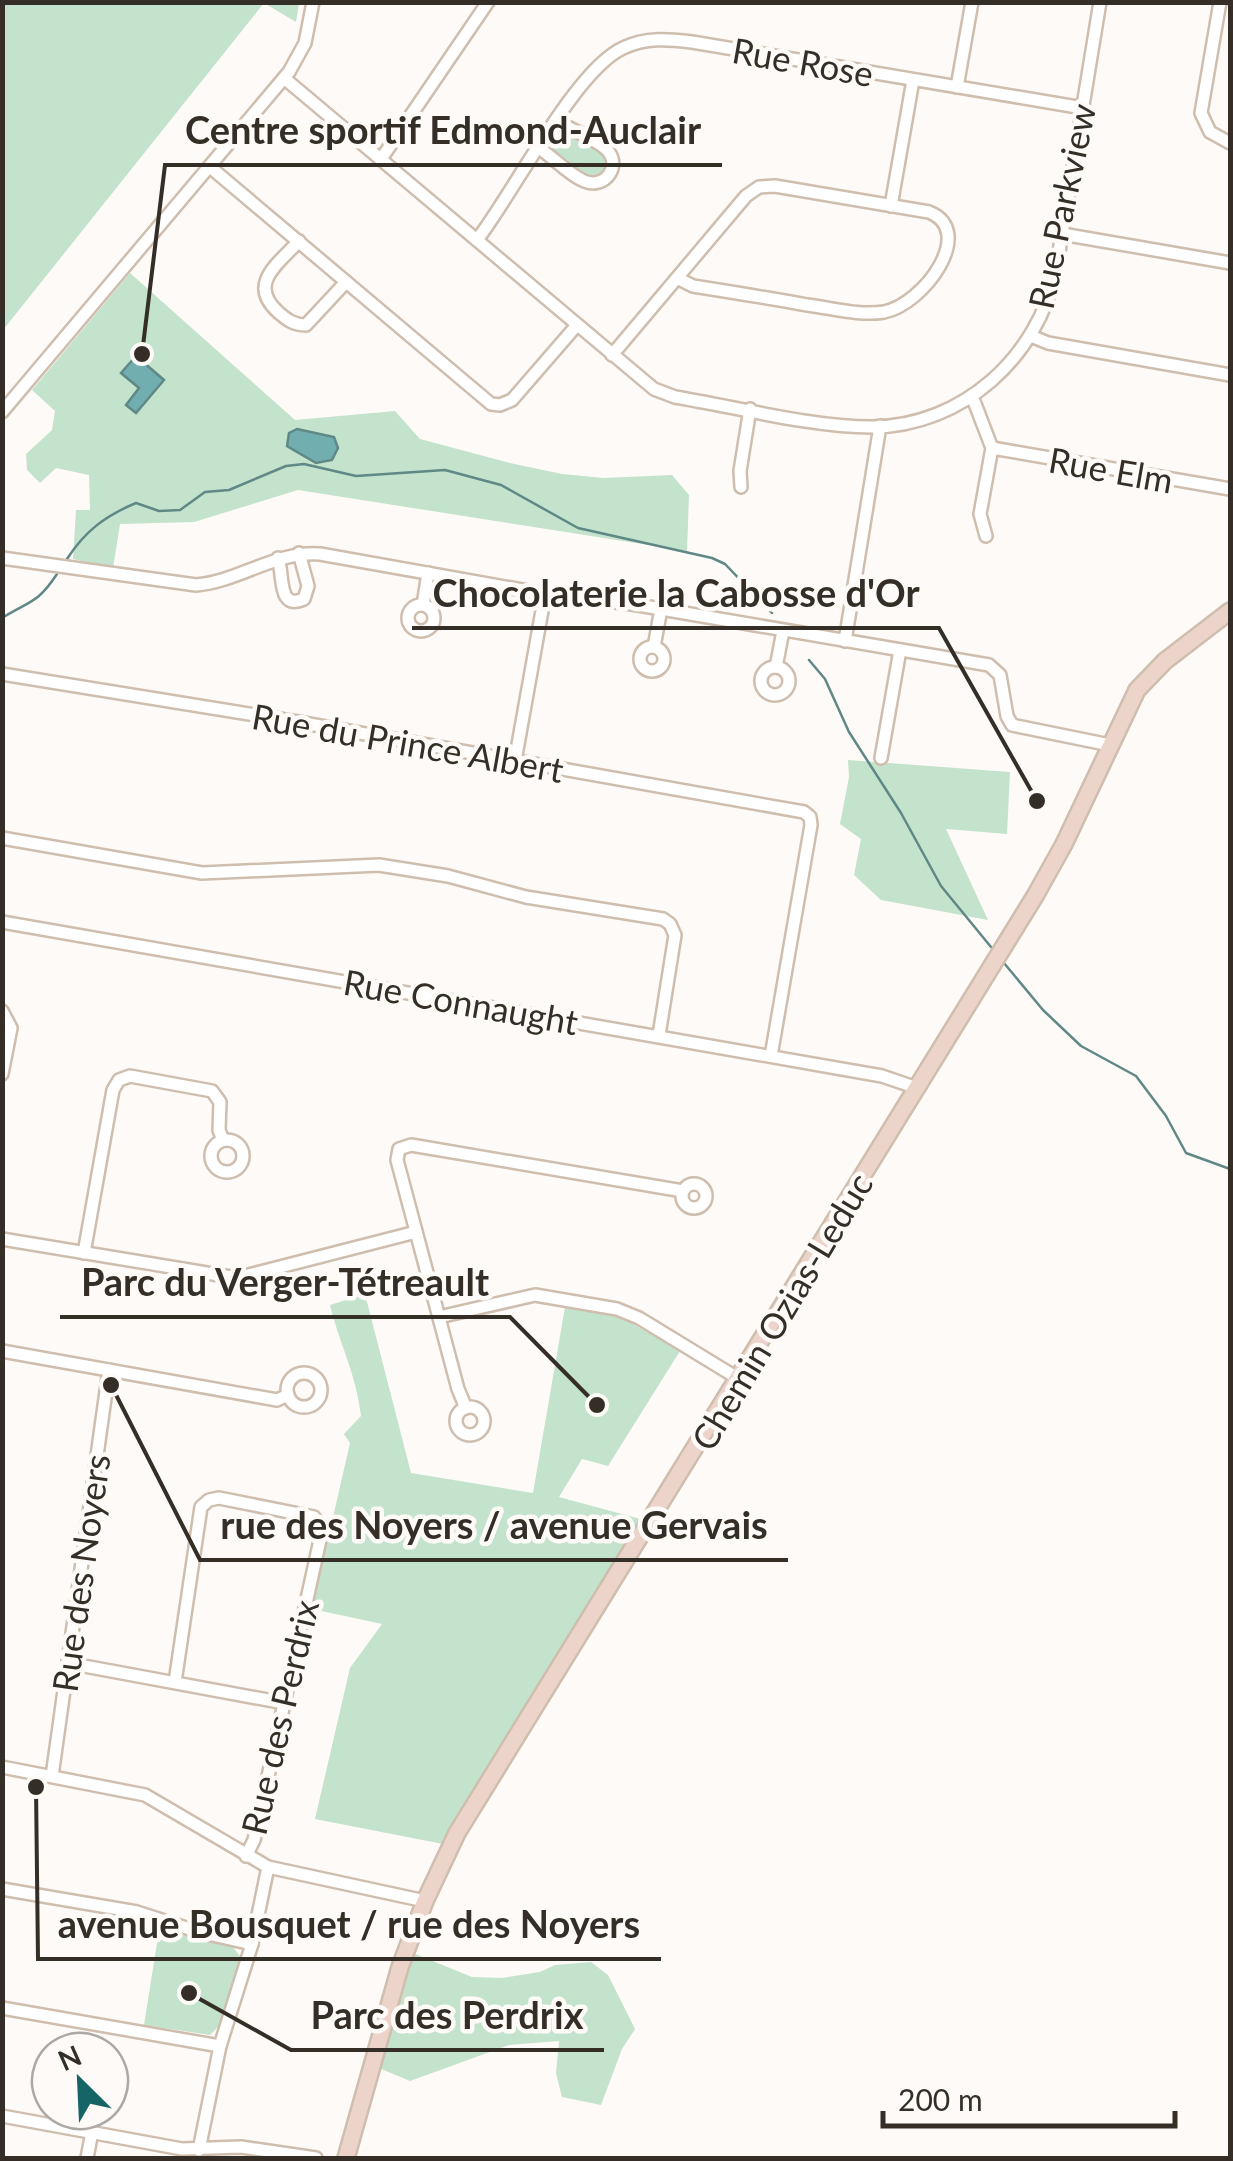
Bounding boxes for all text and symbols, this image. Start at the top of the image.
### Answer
street label: Rue Rose [729,28,877,94]
callout: Centre sportif Edmond-Auclair [165,97,722,165]
street label: Rue Parkview [1019,100,1103,312]
text: Centre sportif Edmond-Auclair [185,106,702,152]
street label: Rue Elm [1046,437,1176,501]
callout: Chocolaterie la Cabosse d'Or [412,560,939,628]
text: Chocolaterie la Cabosse d'Or [432,569,920,615]
street label: Rue du Prince Albert [249,694,567,790]
street label: Rue Connaught [341,960,582,1042]
street label: Chemin Ozias-Leduc [682,1165,880,1457]
callout: Parc du Verger-Tétreault [60,1249,510,1317]
text: Parc du Verger-Tétreault [81,1258,489,1304]
street label: Rue des Noyers [43,1451,117,1695]
callout: rue des Noyers / avenue Gervais [200,1492,788,1560]
text: rue des Noyers / avenue Gervais [220,1501,768,1547]
street label: Rue des Perdrix [232,1595,326,1838]
callout: avenue Bousquet / rue des Noyers [38,1891,661,1959]
text: avenue Bousquet / rue des Noyers [58,1900,640,1946]
callout: Parc des Perdrix [291,1982,604,2050]
text: Parc des Perdrix [311,1991,584,2037]
north arrow [30,2031,130,2131]
text: N [53,2037,86,2077]
scale bar [883,2066,1176,2128]
text: 200 m [898,2081,983,2117]

